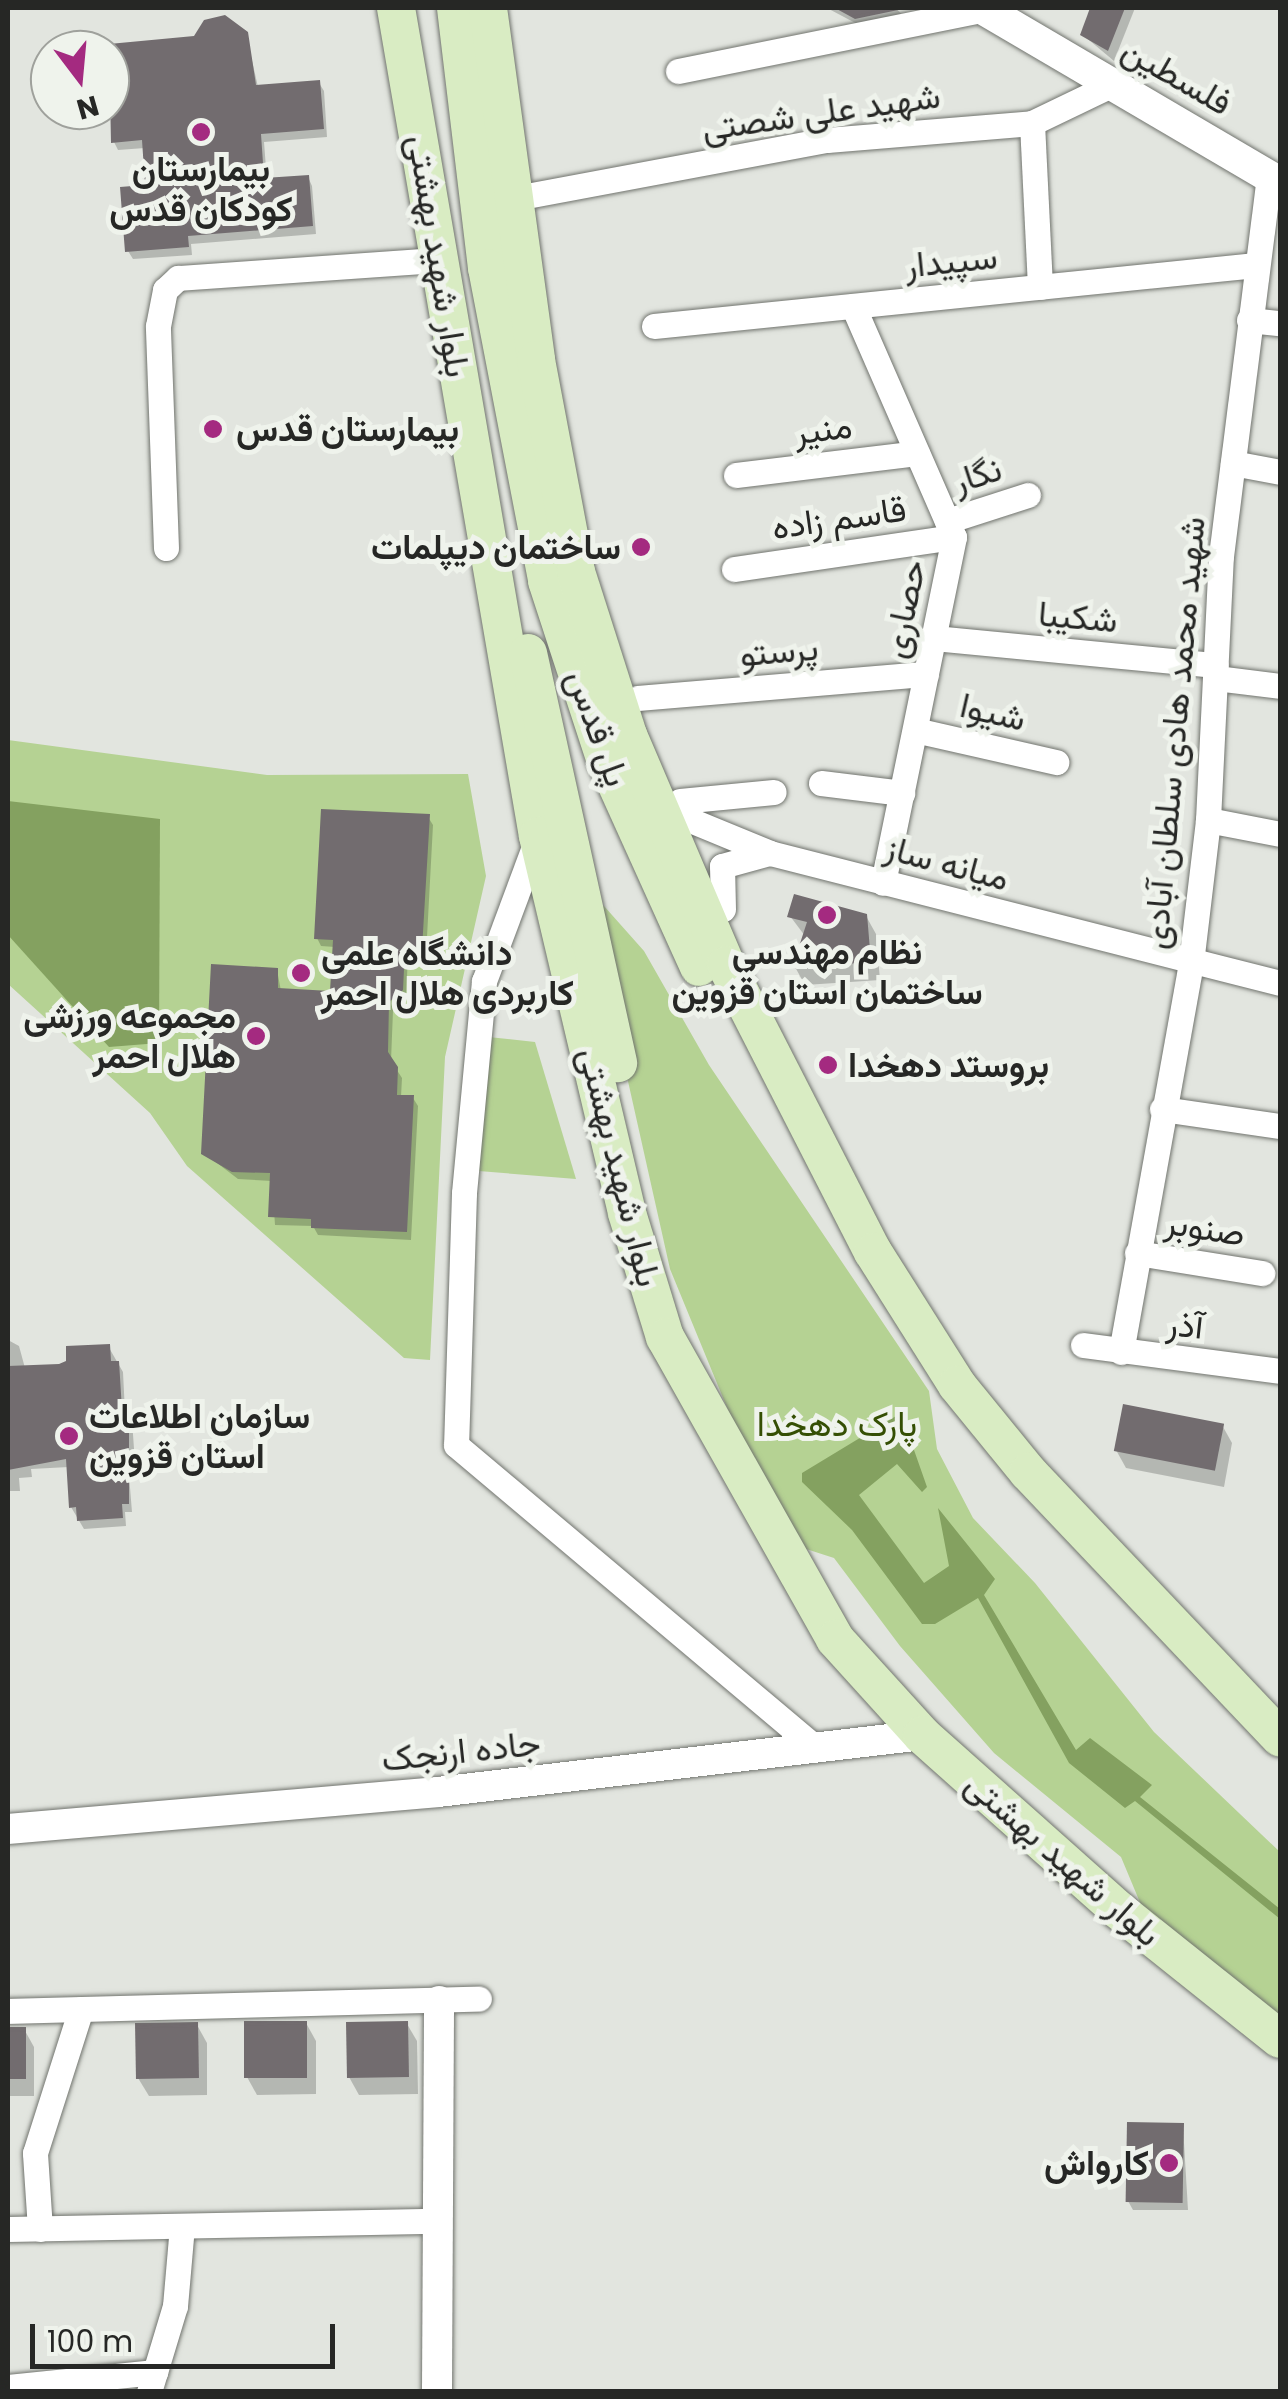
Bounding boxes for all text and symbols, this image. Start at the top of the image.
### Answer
street label: فلسطین [1115,28,1239,124]
north arrow [30,30,130,130]
street label: شهید علی شصتی [699,74,943,150]
text: N [72,86,103,129]
marker: بیمارستان کودکان قدس [190,121,212,143]
street label: بلوار شهید بهشتی [399,132,479,380]
place label: بیمارستان کودکان قدس [109,148,293,230]
street label: سپیدار [903,235,999,287]
street label: منیر [792,405,854,453]
place label: بیمارستان قدس [236,408,459,450]
marker: بیمارستان قدس [200,416,226,442]
street label: نگار [947,447,1007,503]
street label: قاسم زاده [769,488,909,548]
street label: شهید محمد هادی سلطان آبادی [1134,515,1214,951]
place label: ساختمان دیپلمات [371,526,621,568]
marker: ساختمان دیپلمات [630,536,652,558]
street label: حصاری [873,556,935,662]
street label: شکیبا [1037,593,1119,641]
street label: پرستو [738,627,820,675]
street label: پل قدس [558,664,638,792]
street label: شیوا [956,684,1030,740]
street label: میانه ساز [880,826,1014,900]
marker: نظام مهندسی ساختمان استان قزوین [816,904,838,926]
place label: نظام مهندسی ساختمان استان قزوین [671,931,983,1013]
place label: دانشگاه علمی کاربردی هلال احمر [321,932,574,1014]
marker: دانشگاه علمی کاربردی هلال احمر [290,962,312,984]
place label: مجموعه ورزشی هلال احمر [23,995,236,1077]
marker: مجموعه ورزشی هلال احمر [245,1025,267,1047]
street label: بلوار شهید بهشتی [570,1043,670,1291]
place label: بروستد دهخدا [848,1044,1049,1086]
marker: بروستد دهخدا [817,1054,839,1076]
street label: صنوبر [1162,1201,1248,1255]
street label: آذر [1164,1302,1206,1348]
place label: سازمان اطلاعات استان قزوین [89,1395,310,1477]
park label: پارک دهخدا [757,1403,917,1445]
marker: سازمان اطلاعات استان قزوین [58,1425,80,1447]
street label: جاده ارنجک [379,1722,543,1780]
street label: بلوار شهید بهشتی [957,1763,1169,1955]
place label: کارواش [1044,2142,1149,2184]
marker: کارواش [1158,2152,1180,2174]
scale bar [35,2304,340,2366]
text: 100 m [47,2320,133,2363]

